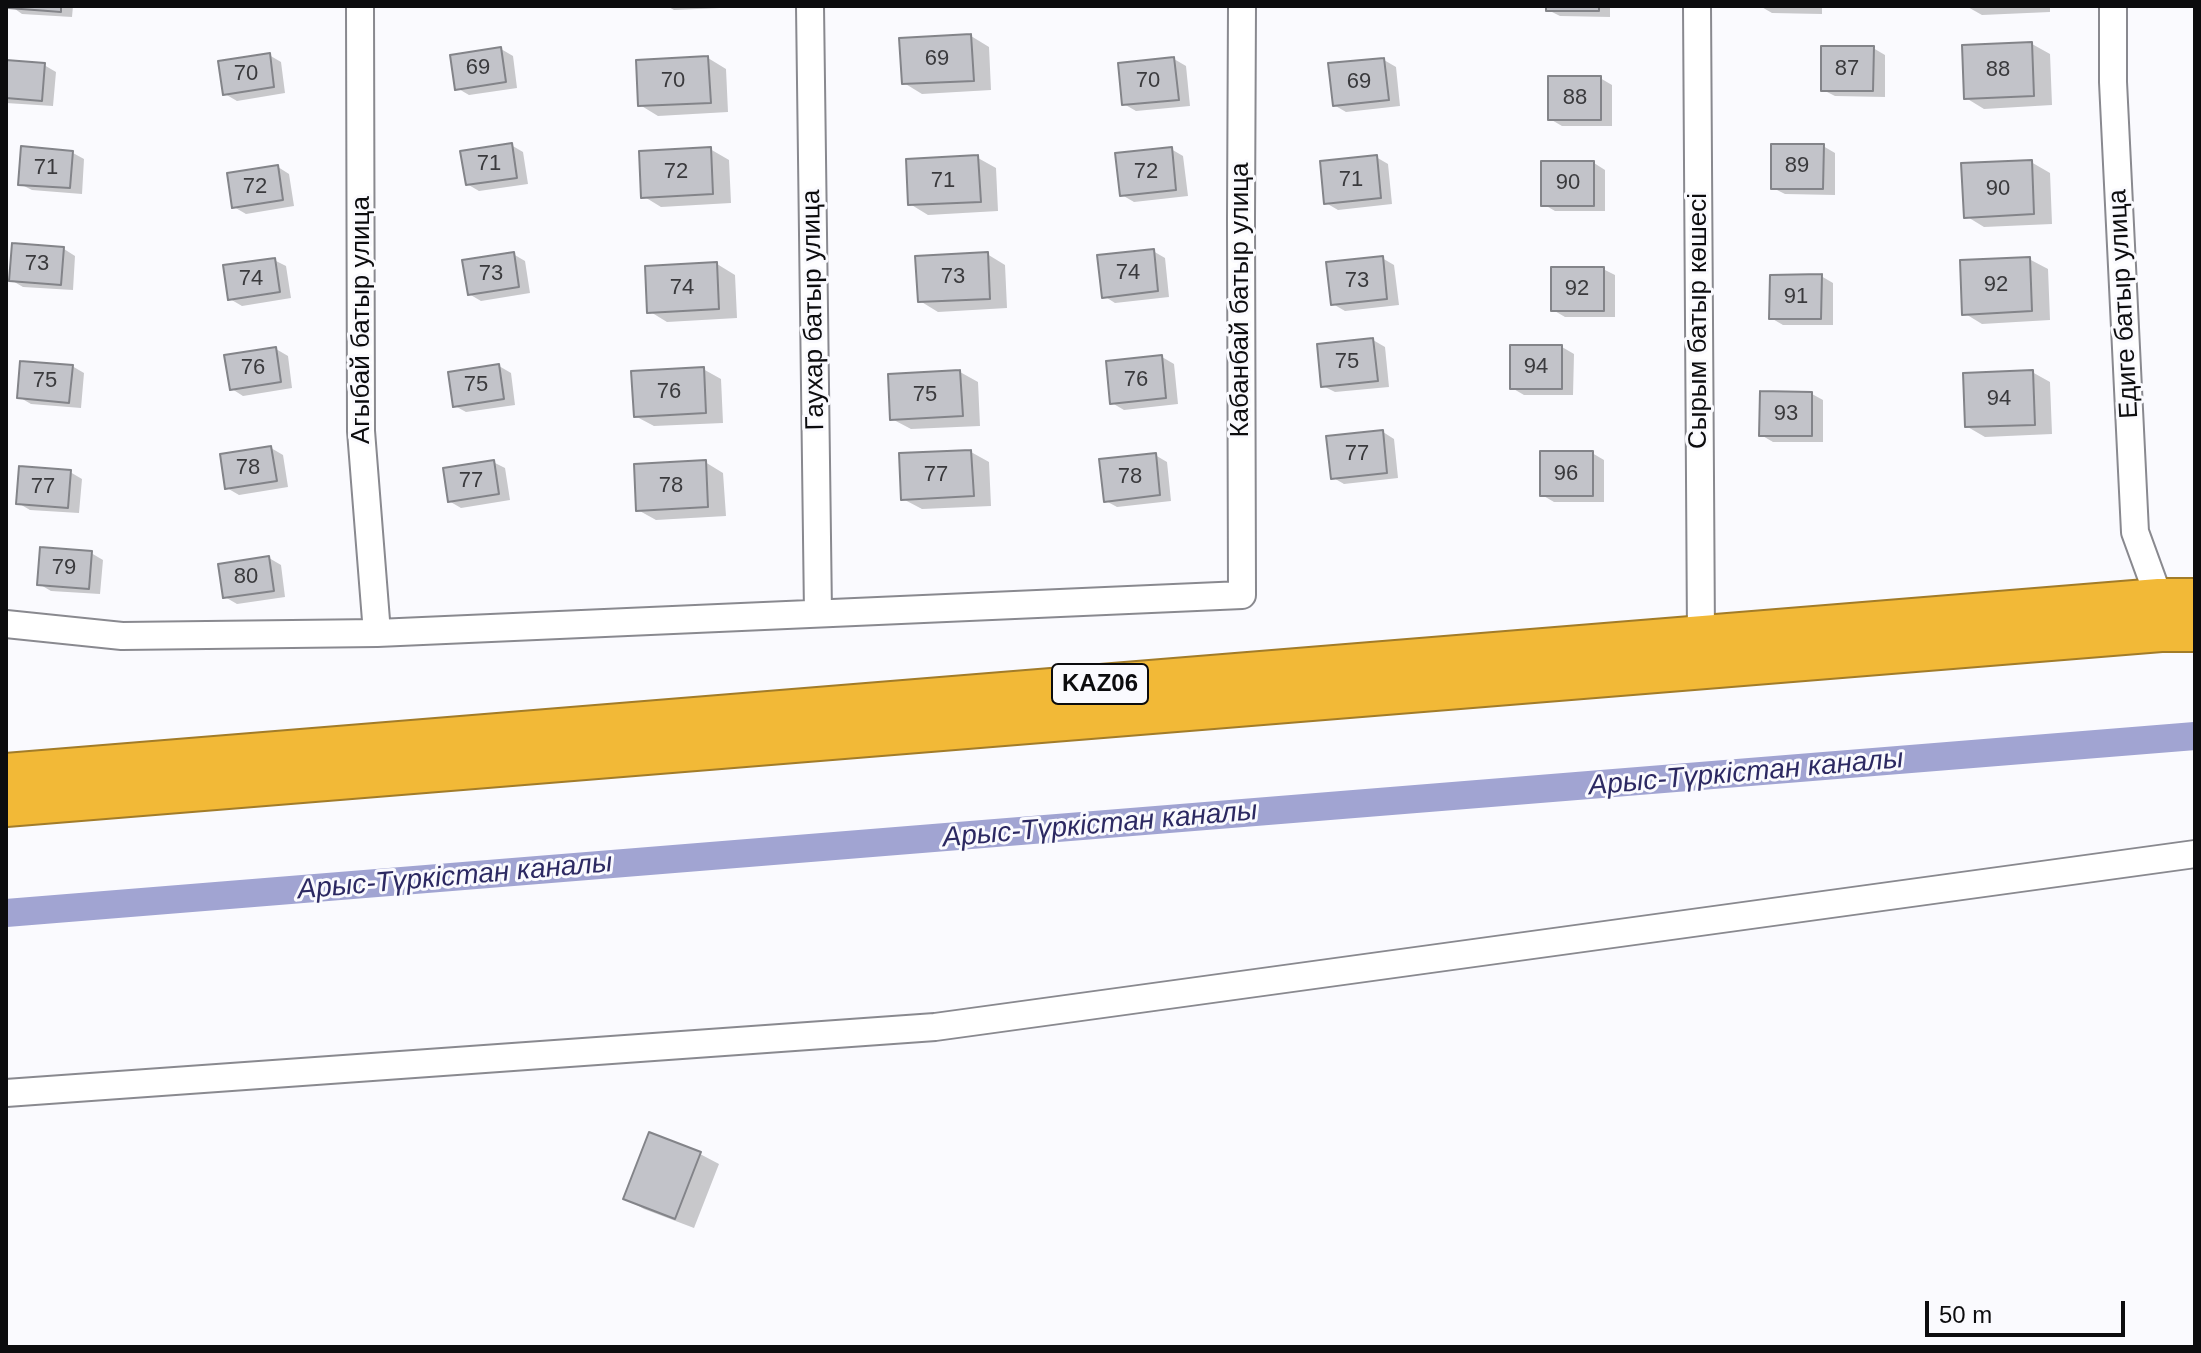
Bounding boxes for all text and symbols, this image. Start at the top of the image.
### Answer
house number: 69 [925,46,949,72]
house number: 69 [466,55,490,81]
house number: 87 [1835,56,1859,82]
house number: 88 [1986,57,2010,83]
house number: 70 [234,61,258,87]
house number: 70 [661,68,685,94]
house number: 70 [1136,68,1160,94]
house number: 69 [1347,69,1371,95]
house number: 88 [1563,85,1587,111]
house number: 71 [477,151,501,177]
house number: 89 [1785,153,1809,179]
house number: 71 [34,155,58,181]
house number: 72 [664,159,688,185]
house number: 72 [1134,159,1158,185]
street label: Кабанбай батыр улица [1225,162,1257,438]
house number: 71 [1339,167,1363,193]
house number: 71 [931,168,955,194]
house number: 90 [1556,170,1580,196]
house number: 72 [243,174,267,200]
house number: 90 [1986,176,2010,202]
street label: Гаухар батыр улица [796,189,832,431]
street label: Едиге батыр улица [2102,189,2146,419]
street label: Сырым батыр көшесі [1683,193,1715,449]
street label: Агыбай батыр улица [346,196,378,444]
house number: 73 [25,251,49,277]
house number: 74 [1116,260,1140,286]
house number: 73 [479,261,503,287]
house number: 73 [941,264,965,290]
house number: 74 [239,266,263,292]
house number: 73 [1345,268,1369,294]
house number: 92 [1984,272,2008,298]
house number: 74 [670,275,694,301]
house number: 92 [1565,276,1589,302]
house number: 91 [1784,284,1808,310]
house number: 75 [1335,349,1359,375]
house number: 94 [1524,354,1548,380]
house number: 76 [241,355,265,381]
house number: 76 [1124,367,1148,393]
house number: 75 [33,368,57,394]
house number: 75 [464,372,488,398]
house number: 76 [657,379,681,405]
house number: 75 [913,382,937,408]
house number: 94 [1987,386,2011,412]
house number: 93 [1774,401,1798,427]
house number: 77 [1345,441,1369,467]
house number: 78 [236,455,260,481]
house number: 96 [1554,461,1578,487]
house number: 77 [924,462,948,488]
house number: 78 [1118,464,1142,490]
house number: 77 [459,468,483,494]
house number: 78 [659,473,683,499]
house number: 77 [31,474,55,500]
house number: 79 [52,555,76,581]
house number: 80 [234,564,258,590]
road number: KАZ06 [1052,664,1148,704]
water label: Арыс-Түркістан каналы [1587,742,1905,804]
water label: Арыс-Түркістан каналы [941,794,1259,856]
water label: Арыс-Түркістан каналы [296,846,614,908]
scale bar [1929,1285,2129,1335]
text: 50 m [1939,1301,1992,1328]

